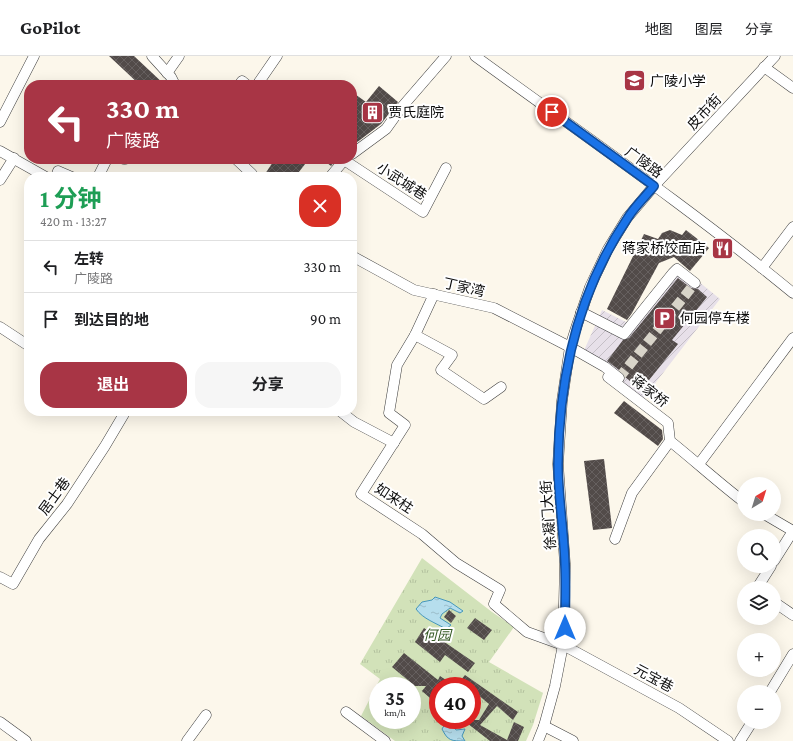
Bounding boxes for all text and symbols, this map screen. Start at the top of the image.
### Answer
text: GoPilot [20,17,80,38]
text: 地图 [645,21,673,37]
text: 图层 [695,21,723,37]
text: 分享 [745,21,773,37]
school or university icon: 广陵小学 [622,68,648,94]
place label: 广陵小学 [650,73,706,89]
street label: 皮市街 [684,91,724,133]
text: 330 m [106,93,179,124]
pin [535,95,569,129]
icon: left [40,96,92,148]
building icon: 贾氏庭院 [360,99,386,125]
icon: arrive [541,101,563,123]
place label: 贾氏庭院 [388,104,444,120]
text: 广陵路 [106,131,160,151]
street label: 广陵路 [622,143,666,181]
street label: 小武城巷 [374,159,430,203]
text: 1 分钟 [40,185,102,212]
button: close [299,185,341,227]
text: 420 m · 13:27 [40,214,106,229]
restaurant icon: 蒋家桥饺面店 [709,235,735,261]
place label: 蒋家桥饺面店 [622,240,706,256]
text: 左转 [74,251,104,267]
icon: left [40,256,62,278]
text: 330 m [303,259,341,275]
text: 广陵路 [74,271,113,286]
street label: 丁家湾 [442,274,486,300]
parking icon: 何园停车楼 [652,305,678,331]
icon: arrive [40,308,62,330]
place label: 何园停车楼 [680,310,750,326]
text: 90 m [310,311,341,327]
text: 到达目的地 [74,312,149,328]
button: 退出 [40,362,187,408]
button: 分享 [195,362,341,408]
street label: 蒋家桥 [629,372,671,410]
street label: 居士巷 [35,474,73,518]
north arrow [737,477,781,521]
map controls [737,477,781,729]
street label: 如来柱 [372,480,416,516]
street label: 徐凝门大街 [538,480,558,550]
button: search [737,529,781,573]
button: layers [737,581,781,625]
position arrow [544,607,586,649]
park label: 何园 [423,627,453,643]
button: + [737,633,781,677]
street label: 元宝巷 [632,661,676,695]
speed limit sign: 40 [429,677,481,729]
button: − [737,685,781,729]
text: 35 [385,687,405,709]
text: km/h [384,707,406,718]

